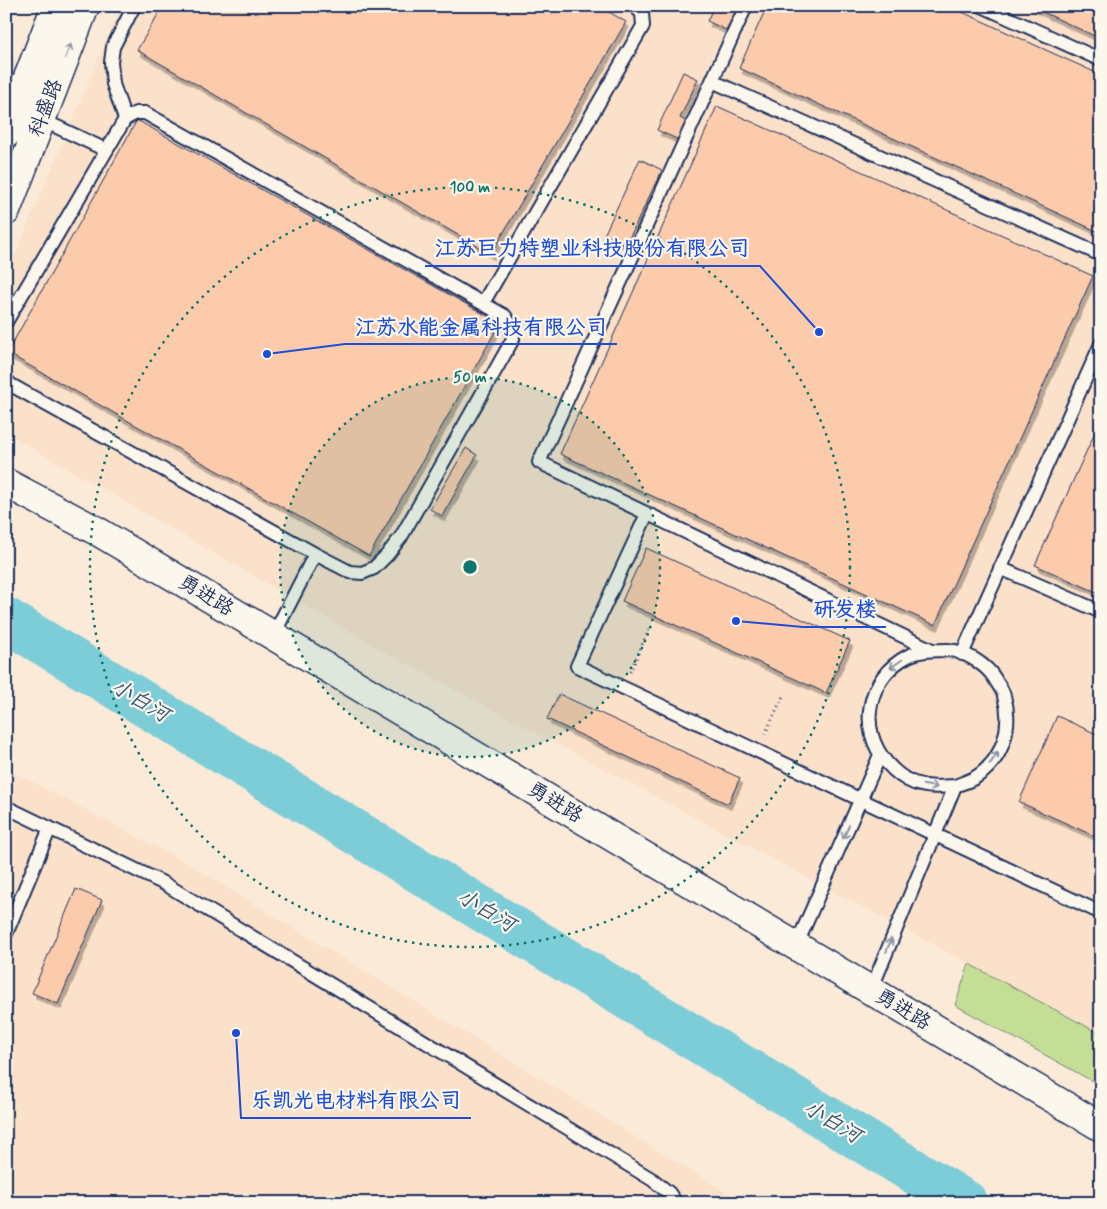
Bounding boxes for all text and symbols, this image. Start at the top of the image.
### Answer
one-way arrow [64,44,73,59]
street label: 科盛路 [23,74,70,141]
text: 100 m [450,178,490,198]
callout: 江苏巨力特塑业科技股份有限公司 [425,230,760,266]
text: 江苏巨力特塑业科技股份有限公司 [435,235,750,263]
callout: 江苏水能金属科技有限公司 [345,308,617,344]
text: 江苏水能金属科技有限公司 [355,314,607,342]
text: 50 m [453,368,487,388]
centre of rings [461,558,479,576]
street label: 勇进路 [173,569,240,624]
callout: 研发楼 [803,591,886,627]
text: 研发楼 [814,596,877,624]
one-way arrow [890,659,904,669]
water label: 小白河 [106,673,177,731]
one-way arrow [989,751,999,765]
street label: 勇进路 [522,776,589,831]
one-way arrow [921,781,937,791]
one-way arrow [841,824,851,839]
water label: 小白河 [452,883,523,941]
one-way arrow [885,938,895,953]
street label: 勇进路 [870,983,937,1038]
callout: 乐凯光电材料有限公司 [241,1082,471,1118]
text: 乐凯光电材料有限公司 [251,1087,461,1115]
water label: 小白河 [798,1094,869,1152]

